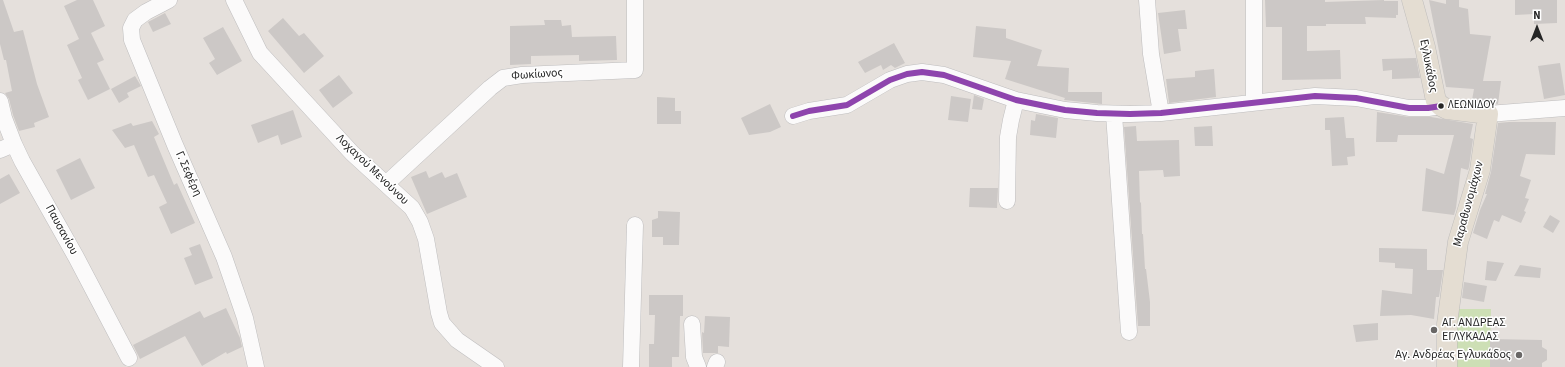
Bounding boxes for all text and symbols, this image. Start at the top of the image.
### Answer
north arrow [1517,8,1557,48]
text: N [1533,8,1541,23]
street label: Εγλυκάδος [1416,38,1440,94]
street label: Φωκίωνος [511,66,563,84]
place label: ΛΕΩΝΙΔΟΥ [1448,99,1495,113]
marker: ΛΕΩΝΙΔΟΥ [1436,101,1446,111]
street label: Λοχαγού Μενούνου [333,132,411,208]
street label: Γ. Σεφέρη [172,149,204,199]
street label: Μαραθωνομάχων [1451,160,1487,248]
street label: Παυσανίου [41,202,81,258]
place label: ΑΓ. ΑΝΔΡΕΑΣ ΕΓΛΥΚΑΔΑΣ [1442,316,1506,344]
marker: ΑΓ. ΑΝΔΡΕΑΣ ΕΓΛΥΚΑΔΑΣ [1429,325,1439,335]
place label: Αγ. Ανδρέας Εγλυκάδος [1395,348,1511,362]
marker: Αγ. Ανδρέας Εγλυκάδος [1514,350,1524,360]

